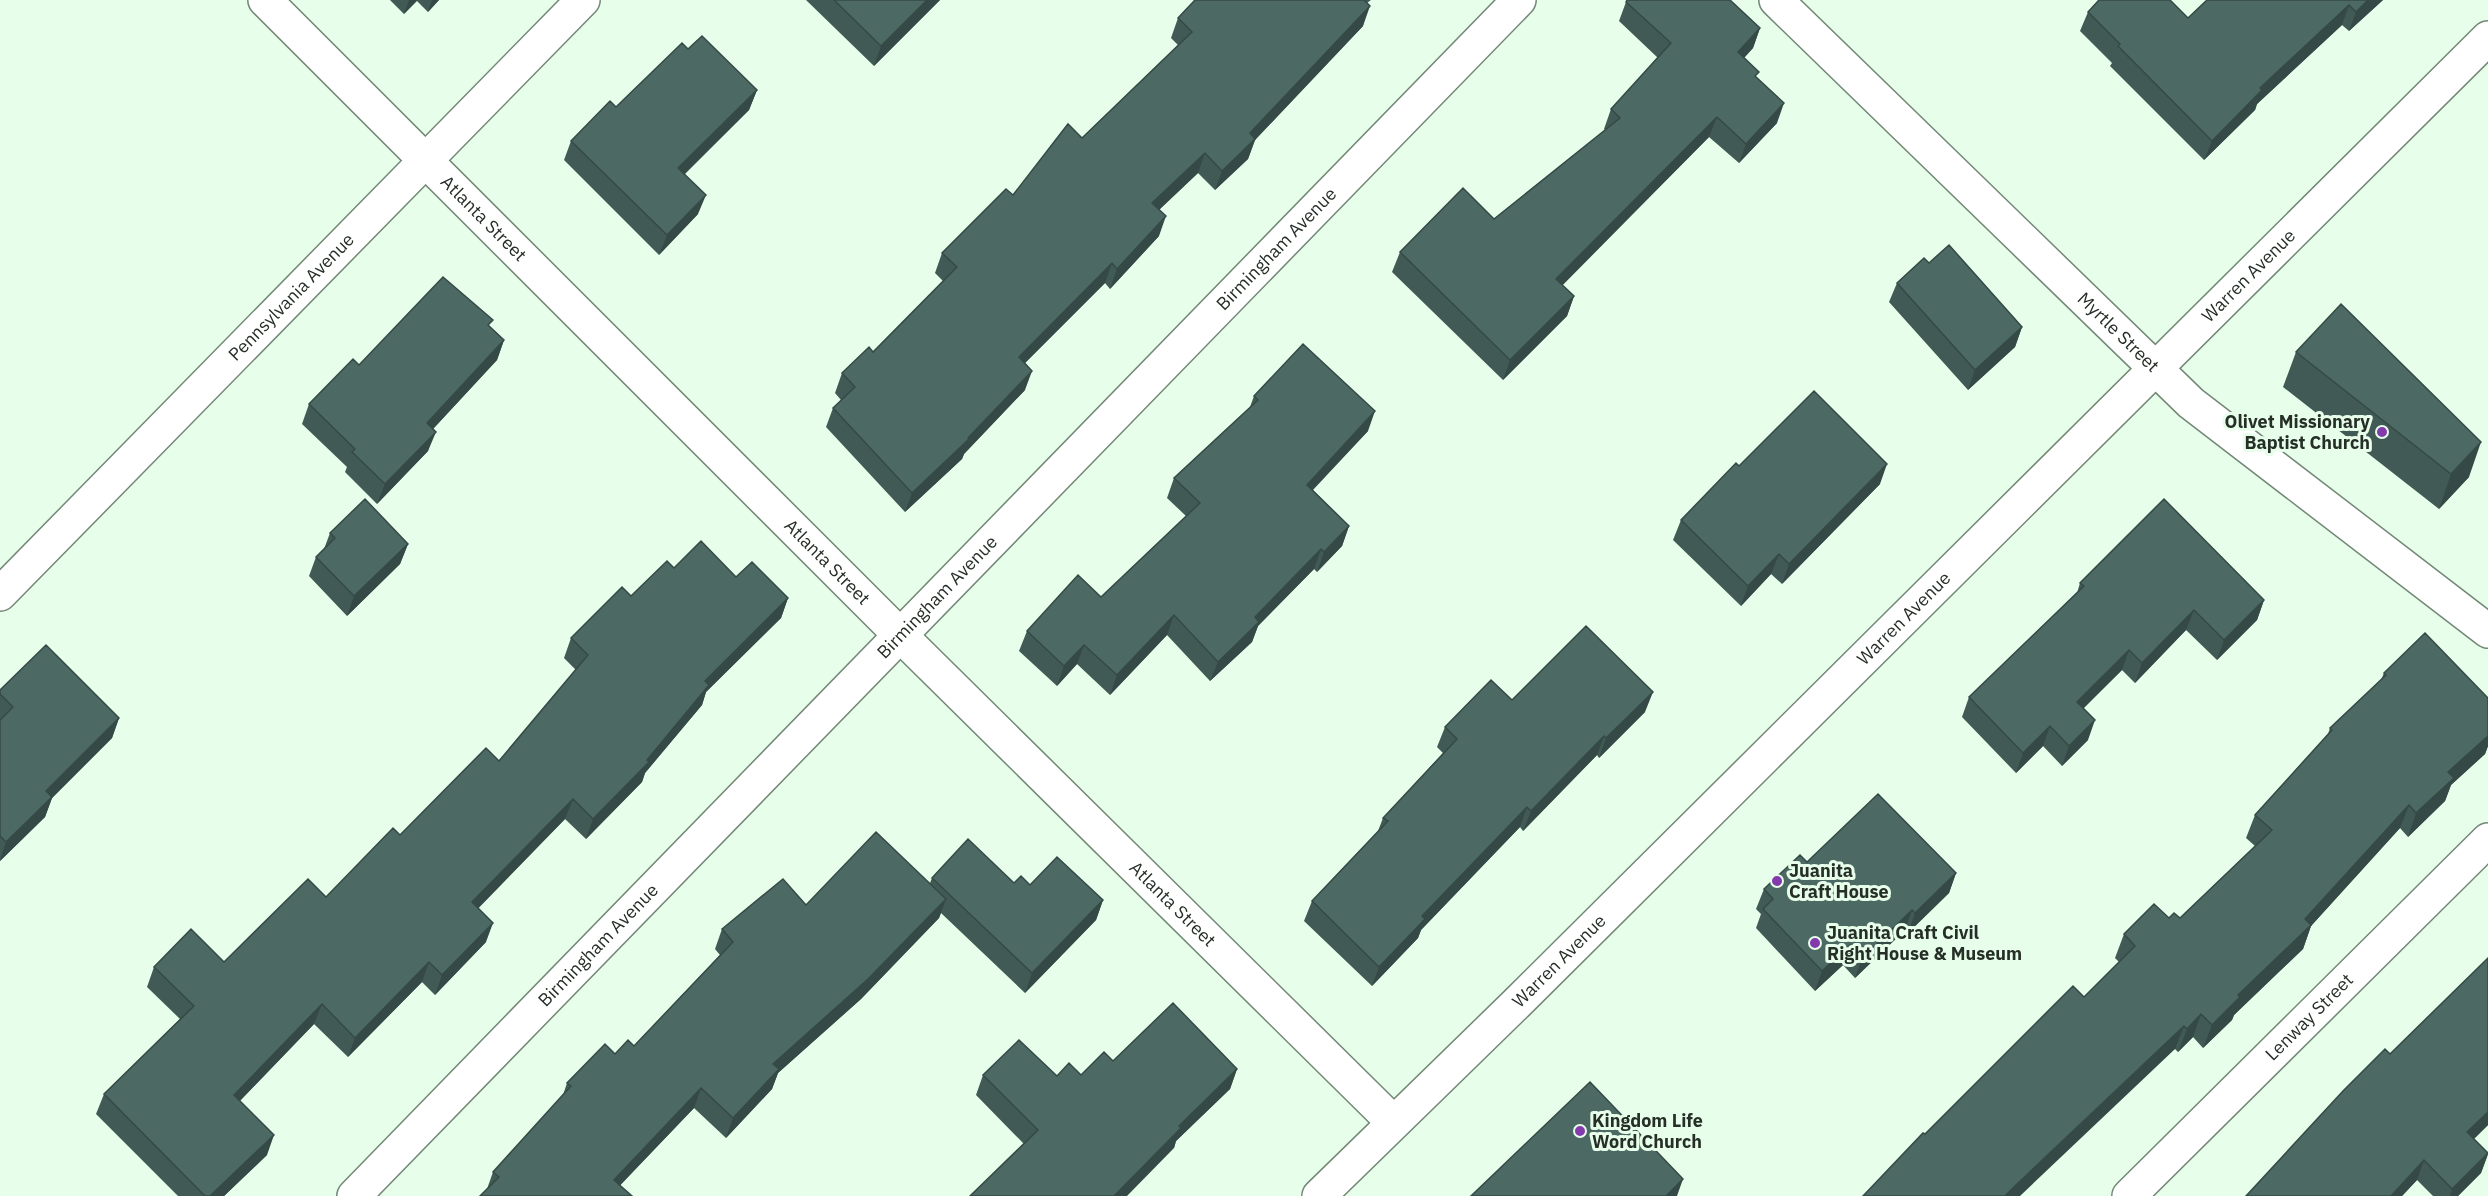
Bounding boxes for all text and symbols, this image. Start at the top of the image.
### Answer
street label: Atlanta Street [436,170,532,266]
street label: Birmingham Avenue [1211,182,1341,315]
street label: Warren Avenue [2197,224,2300,327]
street label: Pennsylvania Avenue [223,228,359,366]
street label: Myrtle Street [2073,287,2164,377]
place label: Olivet Missionary Baptist Church [2225,410,2370,454]
marker: Olivet Missionary Baptist Church [2375,425,2389,439]
street label: Atlanta Street [780,514,875,610]
street label: Birmingham Avenue [872,530,1002,663]
street label: Warren Avenue [1852,566,1955,670]
street label: Atlanta Street [1125,856,1221,951]
place label: Juanita Craft House [1789,859,1889,903]
marker: Juanita Craft House [1770,874,1784,888]
street label: Birmingham Avenue [533,879,663,1011]
street label: Warren Avenue [1507,909,1611,1012]
place label: Juanita Craft Civil Right House & Museum [1827,921,2022,965]
marker: Juanita Craft Civil Right House & Museum [1808,936,1822,950]
street label: Lenway Street [2260,968,2358,1065]
place label: Kingdom Life Word Church [1592,1109,1703,1153]
marker: Kingdom Life Word Church [1573,1124,1587,1138]

